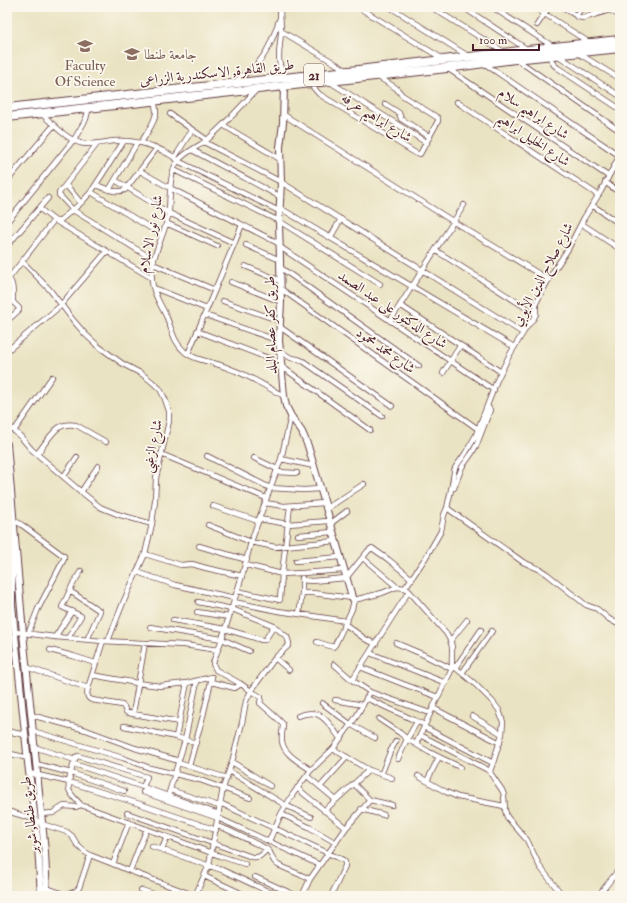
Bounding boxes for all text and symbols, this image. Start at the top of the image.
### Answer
scale bar [473,26,539,52]
text: 100 m [479,33,508,48]
school or university icon: Faculty Of Science [76,37,94,55]
school or university icon: جامعة طنطا [123,45,141,63]
place label: جامعة طنطا [144,46,197,63]
street label: طريق القاهرة, الاسكندرية الزراعى [139,56,295,89]
place label: Faculty Of Science [55,57,115,90]
road number: 21 [304,64,324,86]
street label: شارع ابراهيم سلام [493,84,572,147]
street label: شارع ابراهيم عرفه [336,89,415,150]
street label: شارع الخليل ابراهيم [491,109,573,174]
street label: شارع نور الاسلام [135,194,170,275]
street label: شارع صلاح الدين الأيوبي [506,219,580,331]
street label: شارع الدكتور على عبد الصمد [333,266,451,355]
street label: طريق كفر عصام البلد [261,276,284,374]
street label: شارع محمد محمود [351,324,419,379]
street label: شارع الزغبى [139,418,169,475]
street label: طريق طنطا, شوبر [17,775,42,856]

